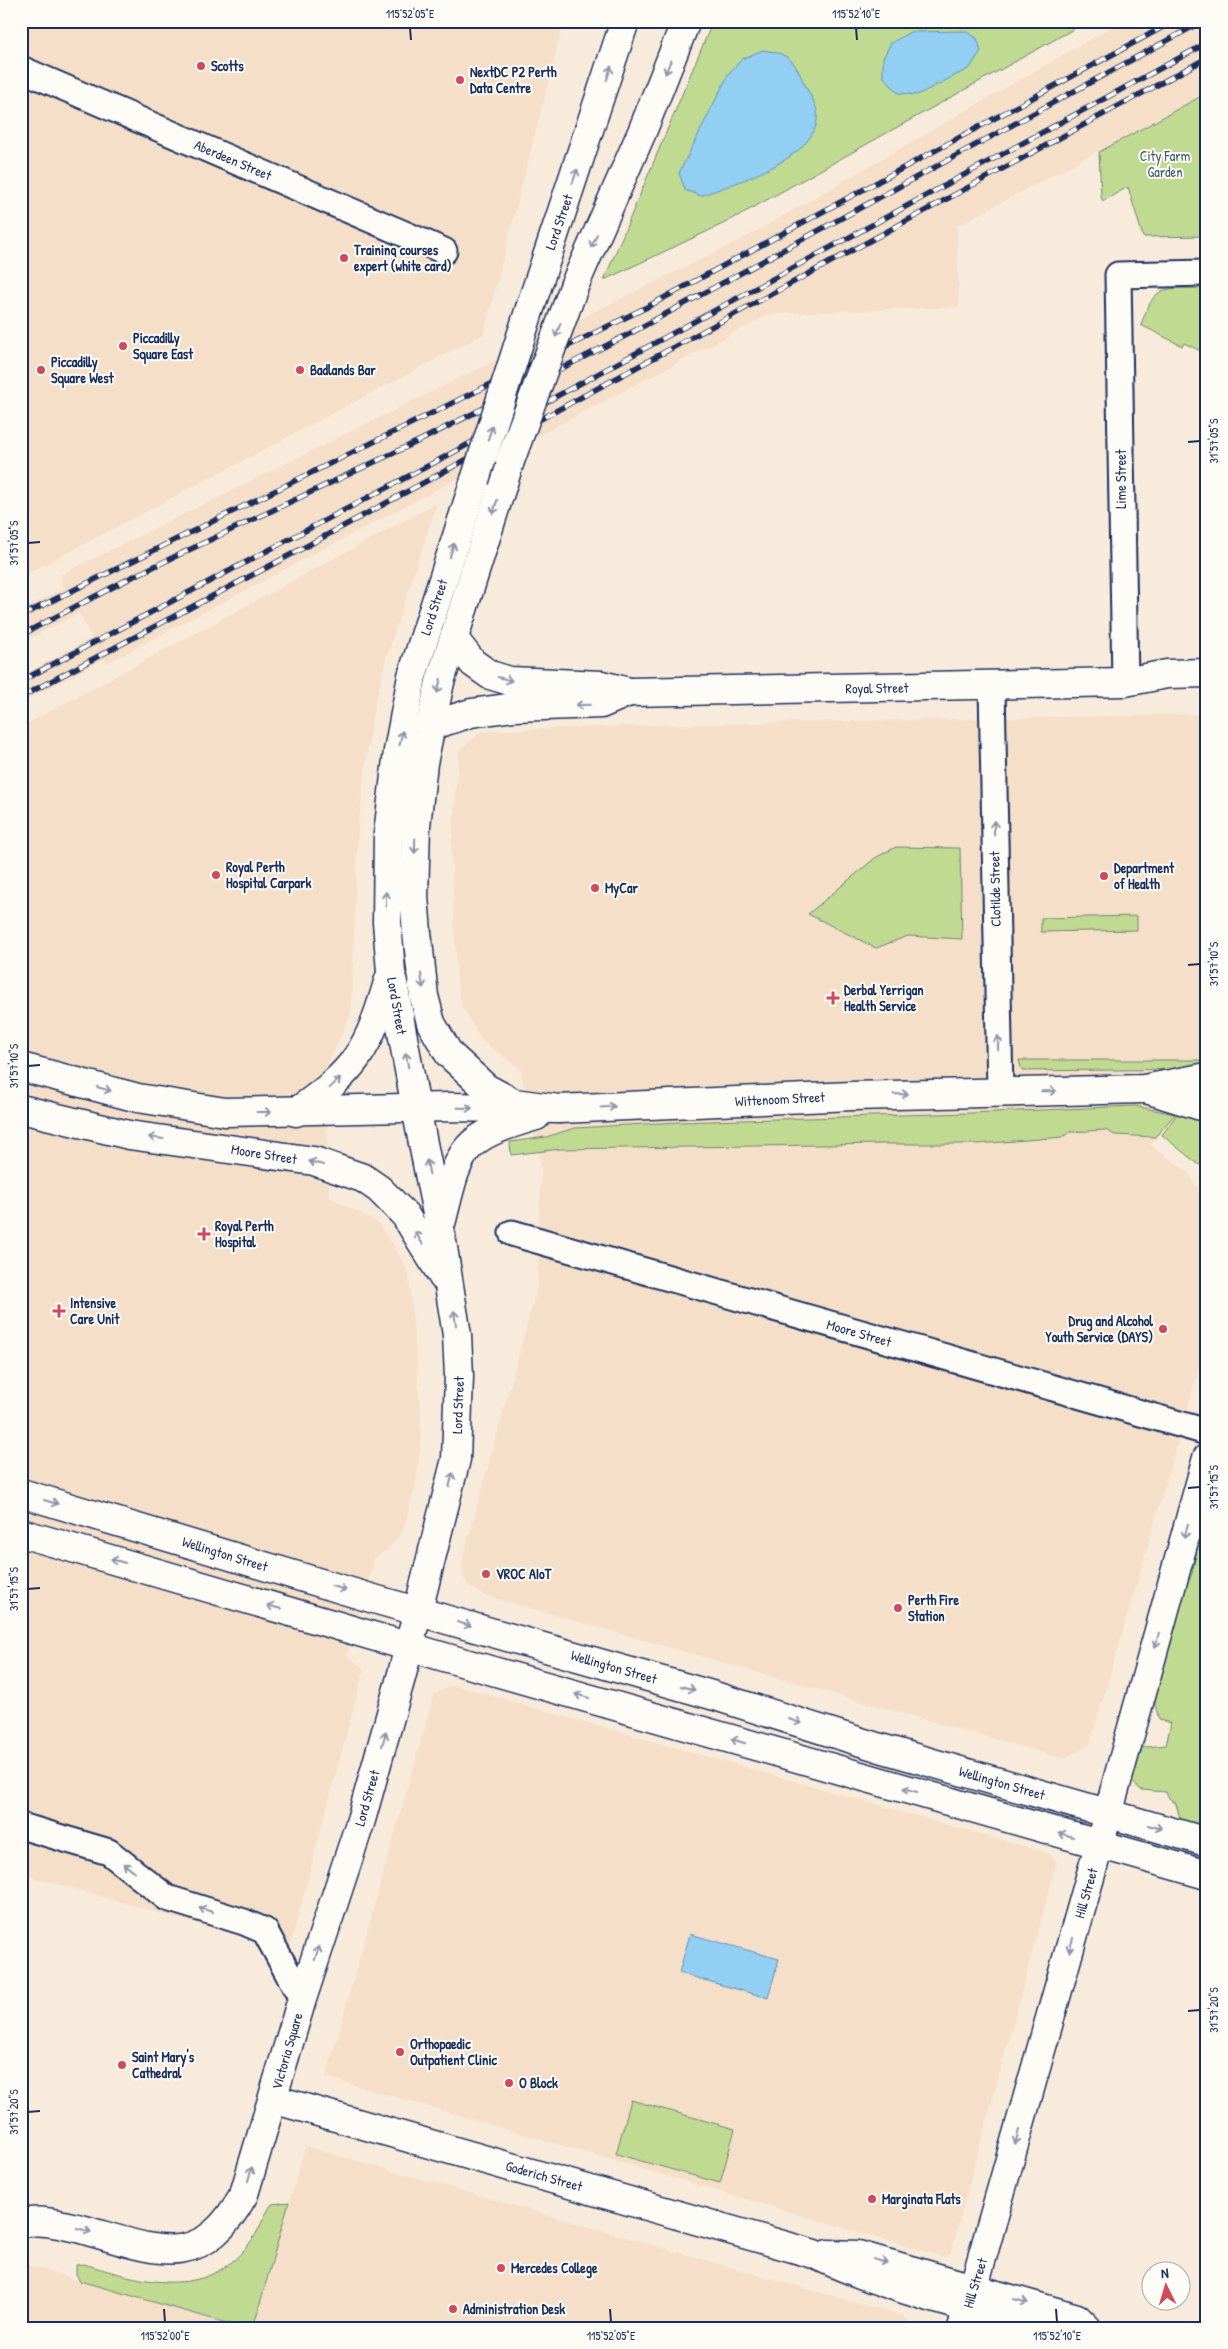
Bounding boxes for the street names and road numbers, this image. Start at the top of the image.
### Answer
street label: Aberdeen Street [192,135,275,184]
street label: Lord Street [540,191,577,252]
street label: Lime Street [1111,449,1130,509]
street label: Lord Street [416,576,452,637]
street label: Royal Street [845,677,909,699]
street label: Clotilde Street [984,851,1005,927]
street label: Lord Street [383,976,412,1036]
street label: Wittenoom Street [735,1087,826,1110]
street label: Moore Street [230,1139,299,1168]
street label: Moore Street [825,1314,894,1351]
street label: Lord Street [447,1376,468,1434]
street label: Wellington Street [180,1531,270,1577]
street label: Wellington Street [569,1645,659,1689]
street label: Wellington Street [957,1761,1047,1805]
street label: Lord Street [349,1767,384,1828]
street label: Hill Street [1069,1865,1102,1920]
street label: Victoria Square [266,2010,308,2092]
street label: Goderich Street [504,2155,585,2196]
street label: Hill Street [958,2255,991,2310]

